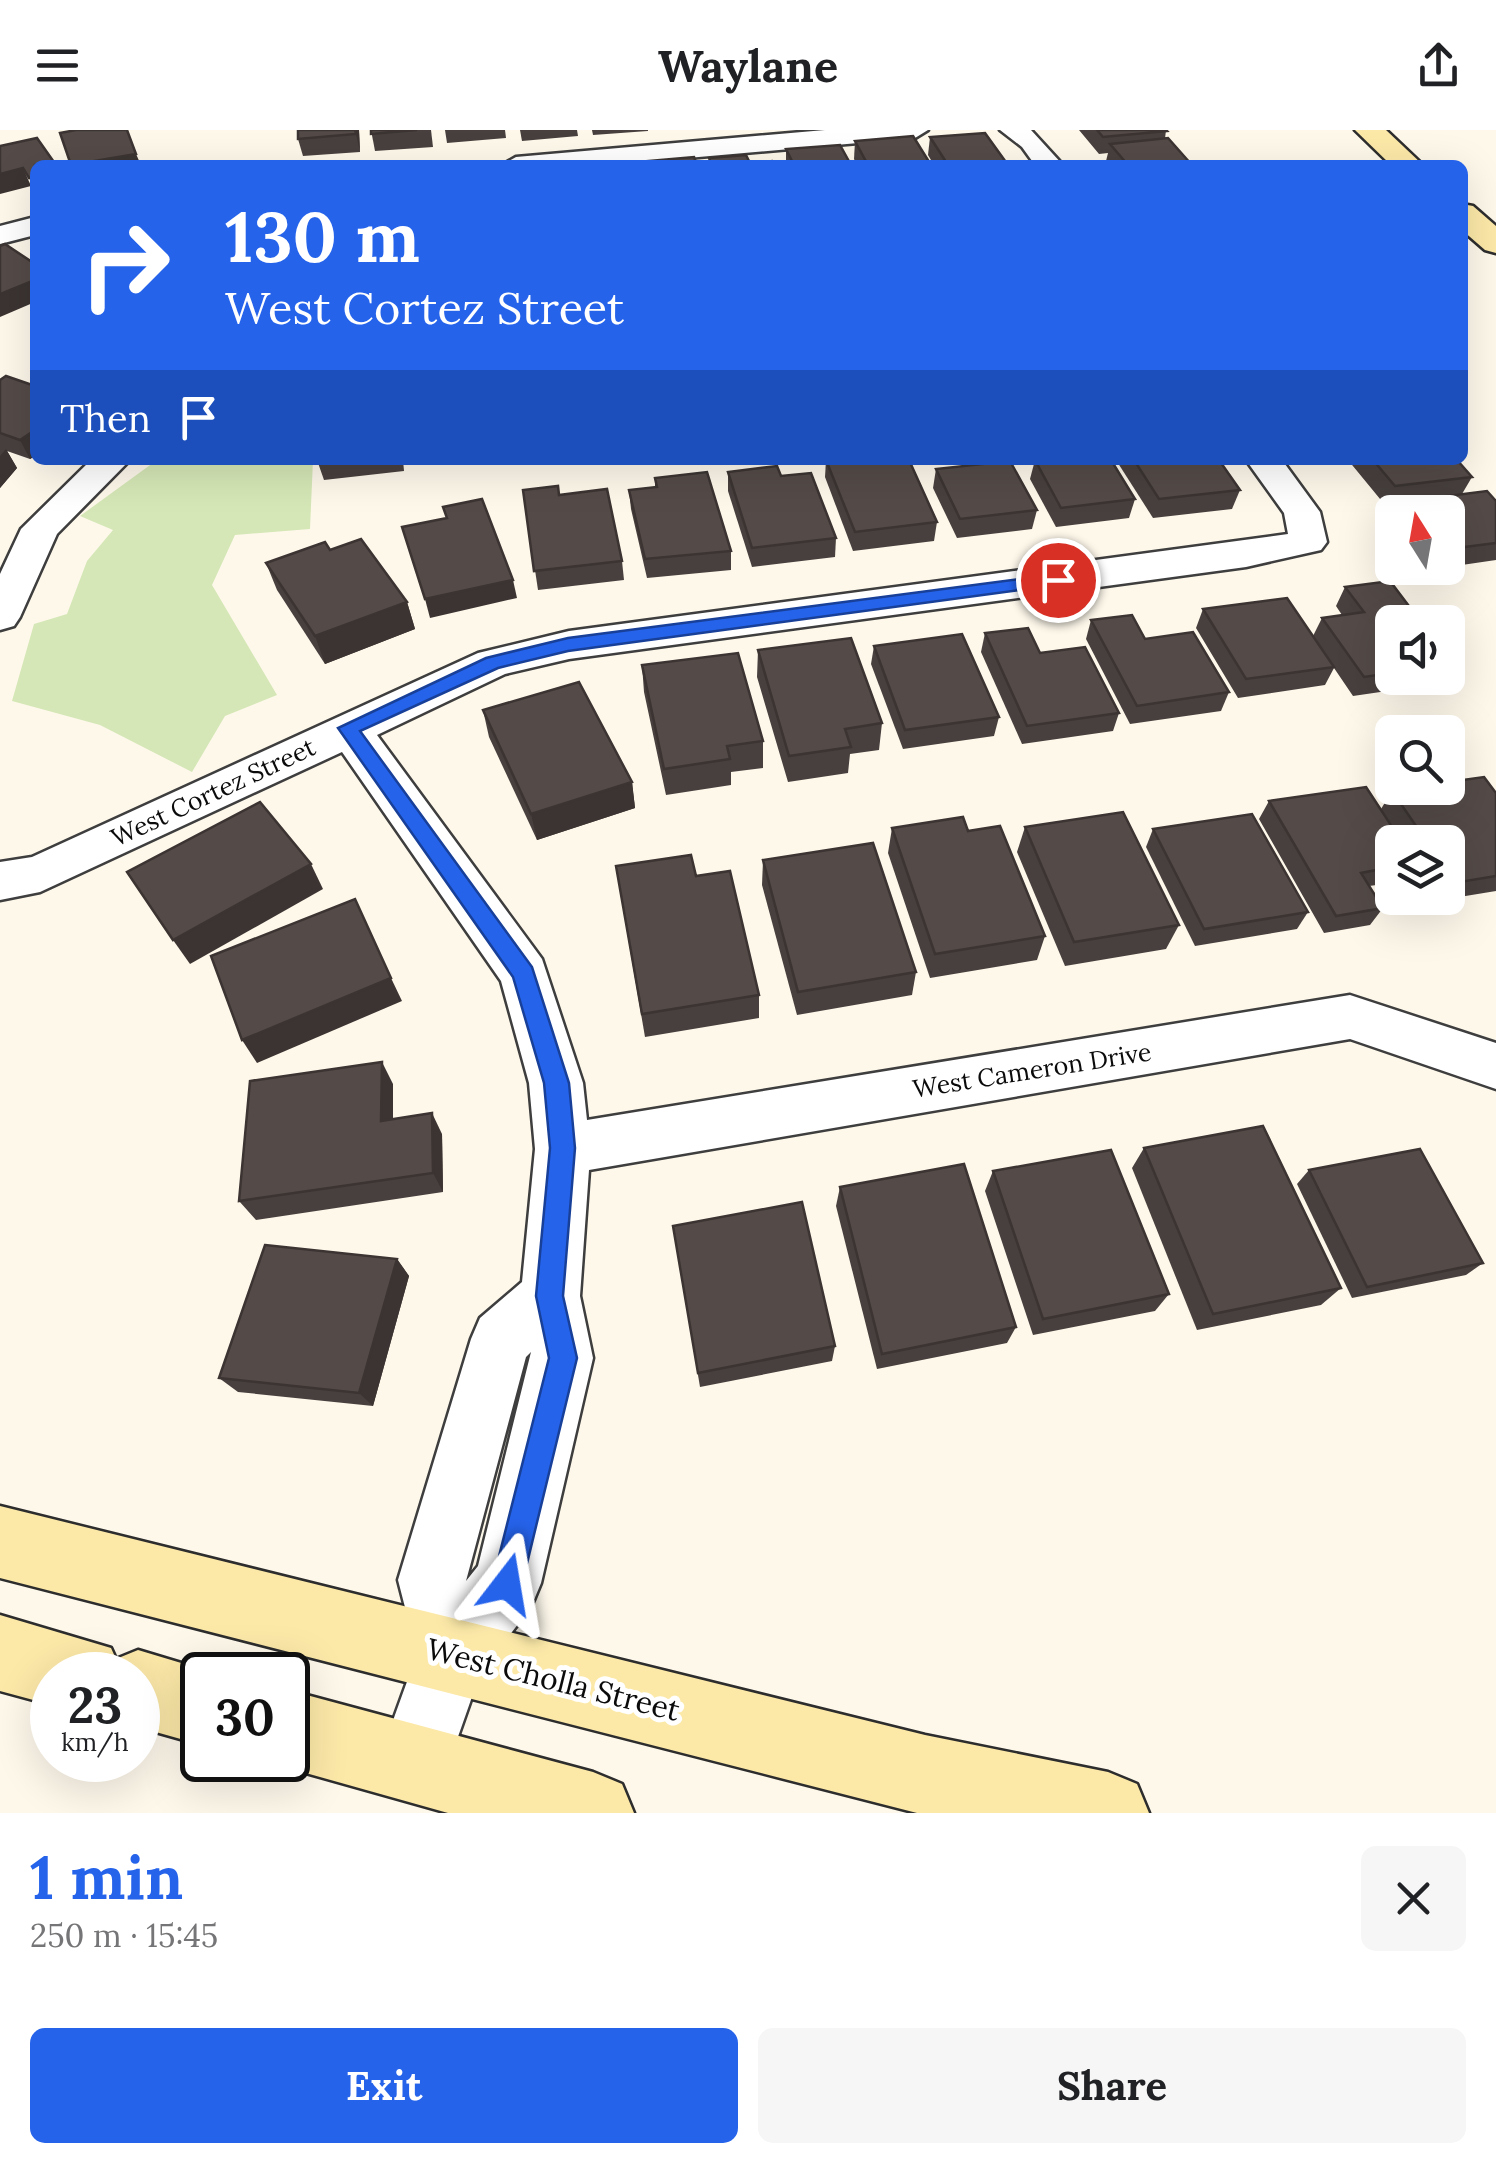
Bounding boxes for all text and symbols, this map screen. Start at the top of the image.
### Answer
text: Waylane [658,37,838,94]
icon: menu [30,38,85,93]
icon: share [1411,38,1466,93]
text: 130 m [225,192,420,281]
icon: right [60,200,190,330]
text: West Cortez Street [225,279,624,336]
icon: arrive [171,390,226,445]
text: Then [60,394,151,442]
north arrow [1375,495,1465,585]
map controls [1375,495,1465,915]
pin [1016,538,1101,623]
icon: arrive [1031,553,1086,608]
button: sound [1375,605,1465,695]
button: search [1375,715,1465,805]
street label: West Cortez Street [106,730,321,853]
button: layers [1375,825,1465,915]
street label: West Cameron Drive [910,1035,1154,1105]
position arrow [455,1532,559,1636]
street label: West Cholla Street [423,1629,684,1729]
speed limit sign: 30 [180,1652,310,1782]
text: 23 [68,1673,122,1737]
text: km/h [61,1726,129,1758]
text: 1 min [30,1839,183,1915]
button: close [1361,1846,1466,1951]
text: 250 m · 15:45 [30,1915,218,1956]
button: Exit [30,2028,738,2143]
button: Share [758,2028,1466,2143]

